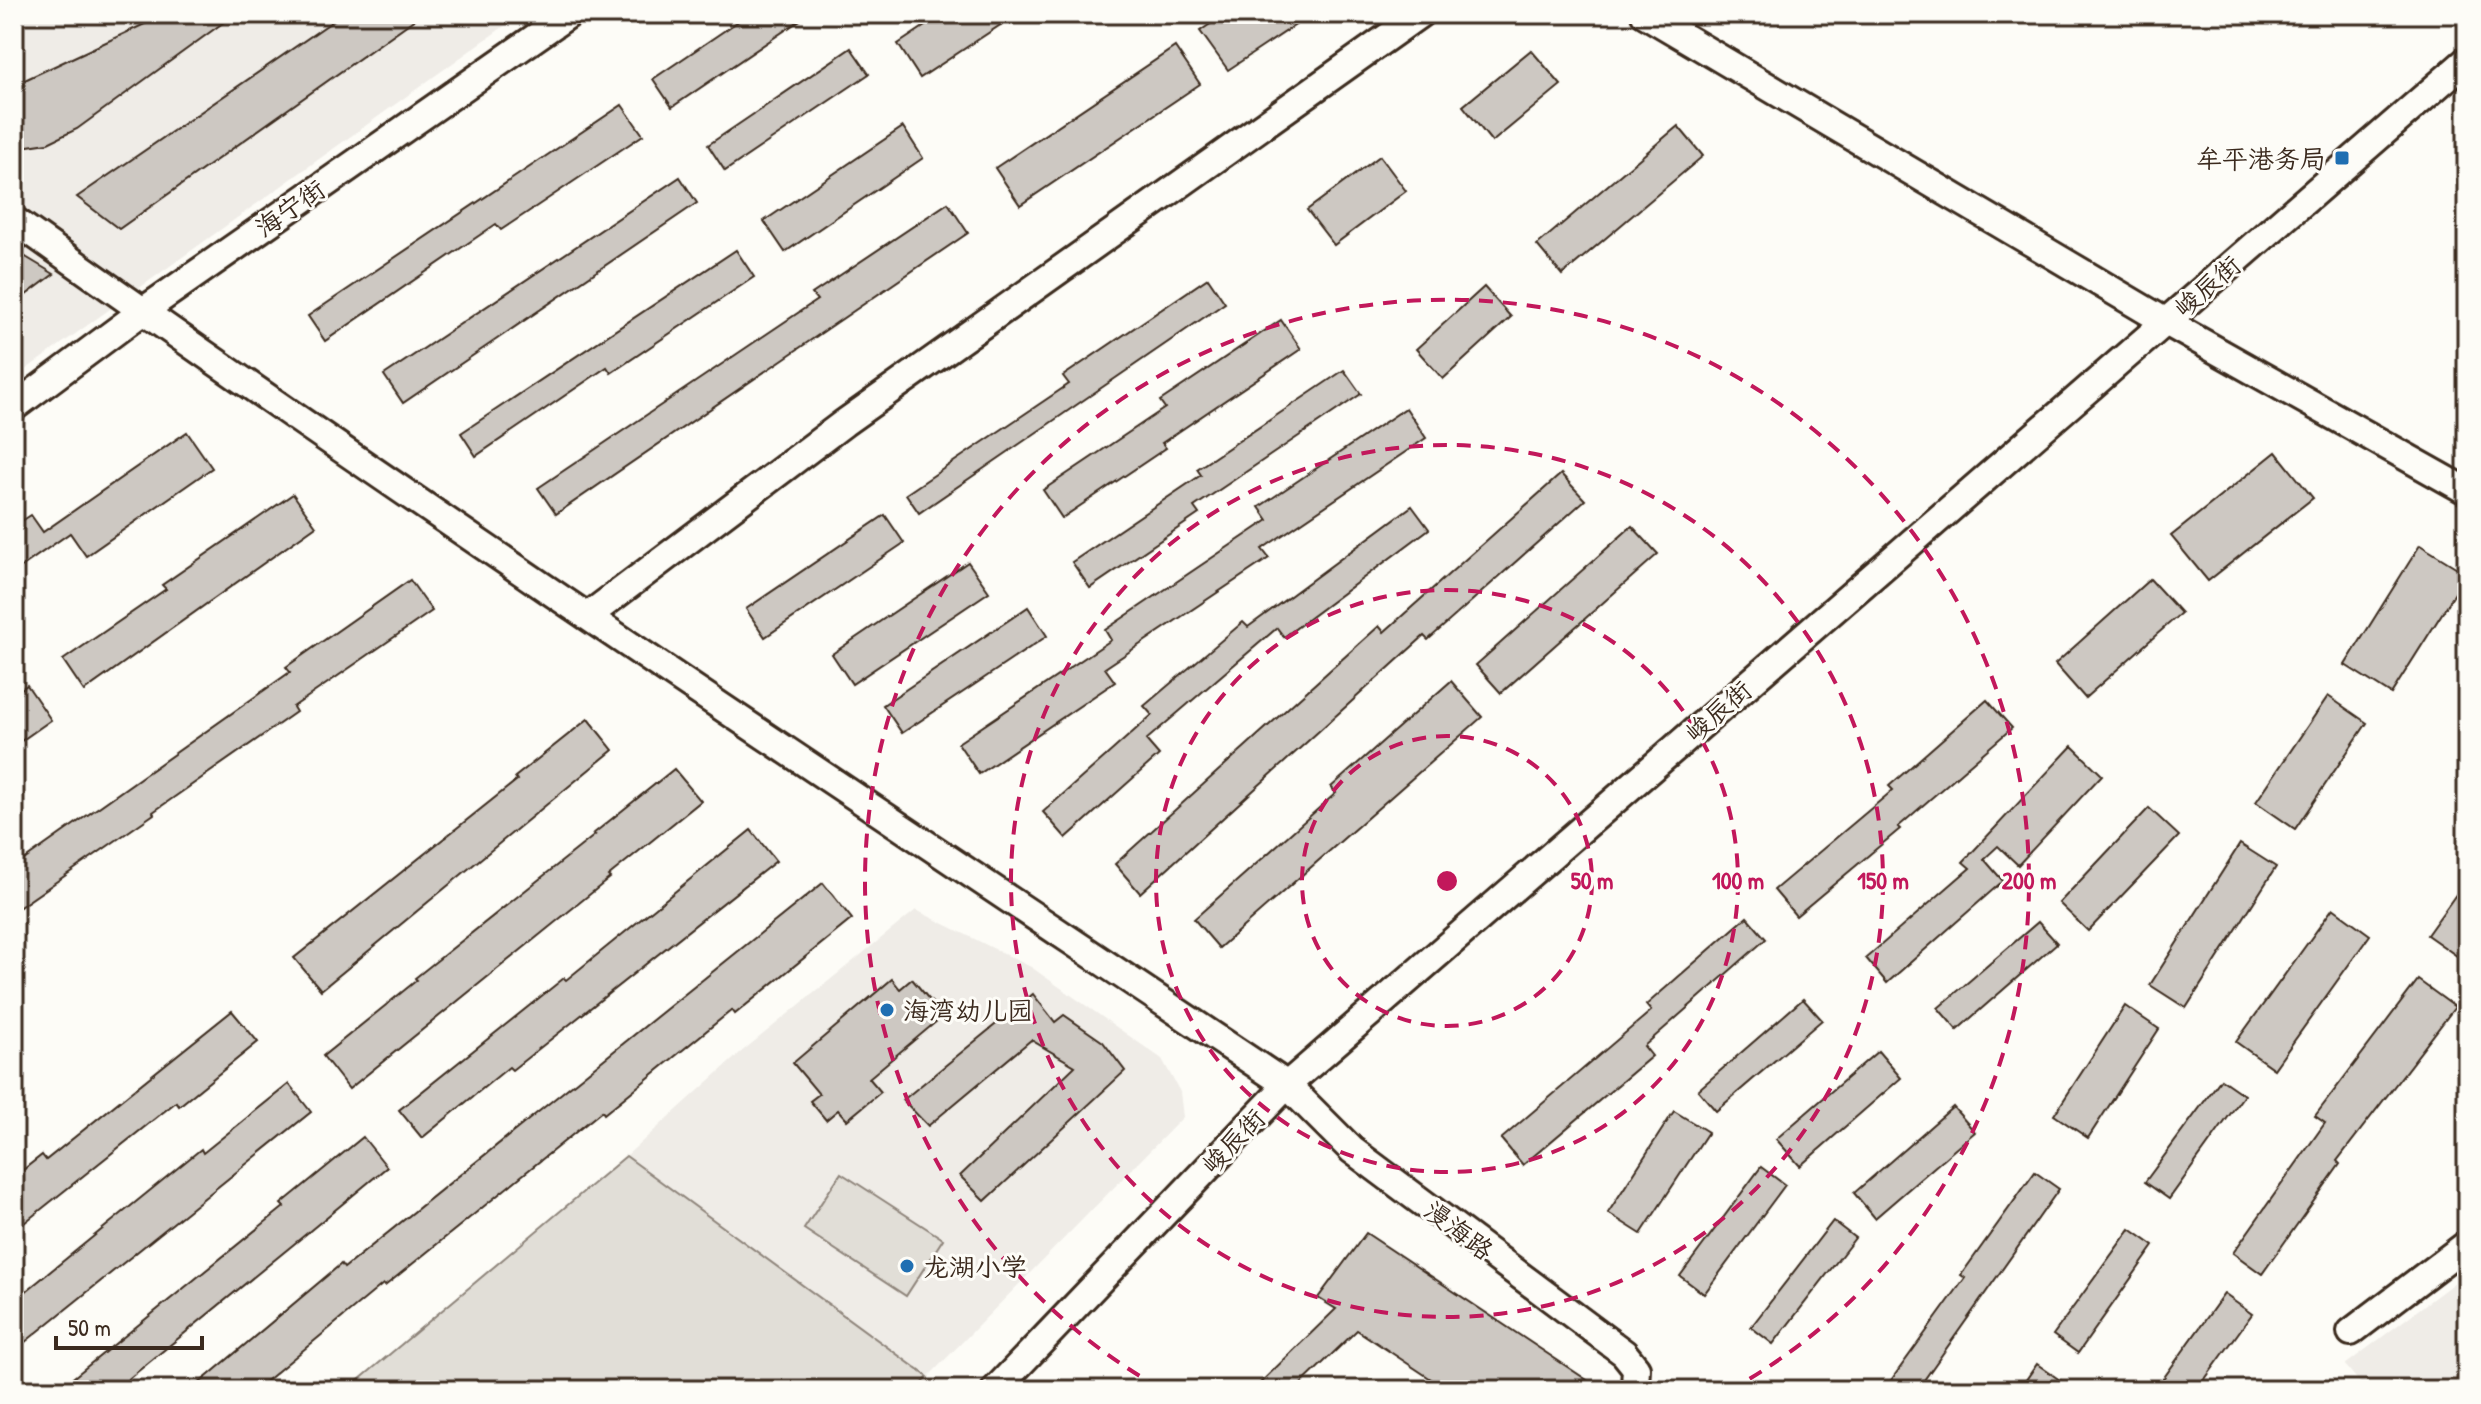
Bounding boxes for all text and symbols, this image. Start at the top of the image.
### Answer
place label: 牟平港务局 [2196,141,2326,176]
marker: 牟平港务局 [2333,149,2351,167]
street label: 海宁街 [248,171,332,245]
street label: 峻辰街 [2166,247,2248,325]
street label: 峻辰街 [1677,672,1759,750]
text: 50 m [1571,864,1613,896]
text: 100 m [1712,864,1764,896]
text: 150 m [1857,864,1909,896]
text: 200 m [2002,864,2056,896]
centre of rings [1433,867,1461,895]
place label: 海湾幼儿园 [903,993,1033,1028]
marker: 海湾幼儿园 [878,1001,896,1019]
street label: 峻辰街 [1193,1101,1273,1181]
street label: 漫海路 [1417,1193,1501,1267]
place label: 龙湖小学 [923,1249,1027,1284]
marker: 龙湖小学 [898,1257,916,1275]
scale bar [56,1300,202,1350]
text: 50 m [68,1311,111,1343]

